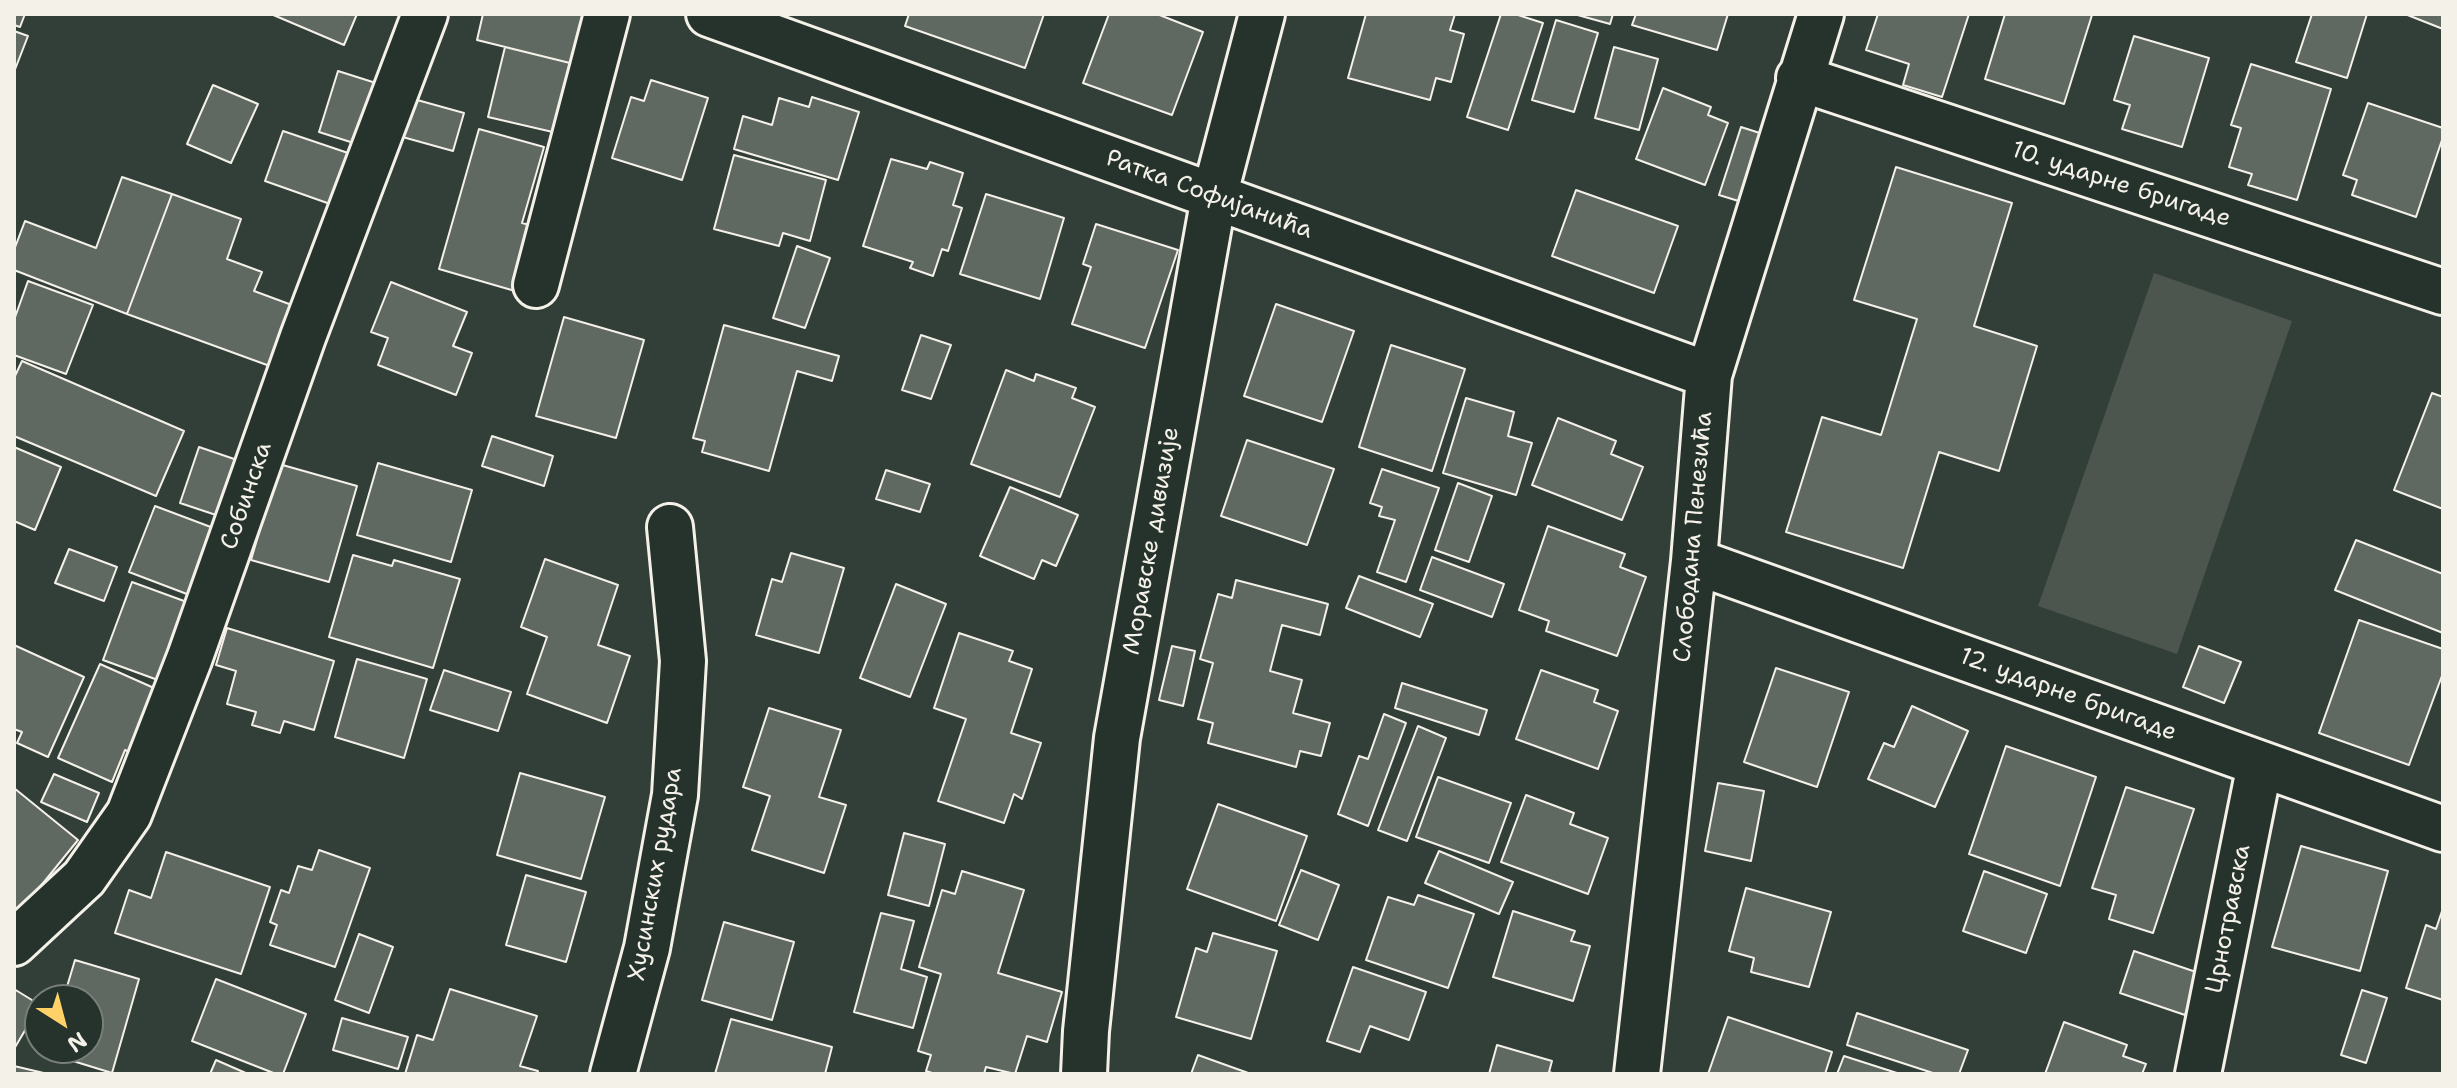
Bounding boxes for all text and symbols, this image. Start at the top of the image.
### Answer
street label: 10. ударне бригаде [2008,136,2234,234]
street label: Ратка Софијанића [1102,144,1316,246]
street label: Слободана Пенезића [1669,410,1719,664]
street label: Моравске дивизије [1118,425,1186,657]
street label: Собинска [215,438,279,554]
street label: 12. ударне бригаде [1956,642,2180,748]
street label: Хусинских рудара [623,765,689,983]
street label: Црнотравска [2200,842,2258,996]
north arrow [24,984,104,1064]
text: N [62,1025,93,1059]

